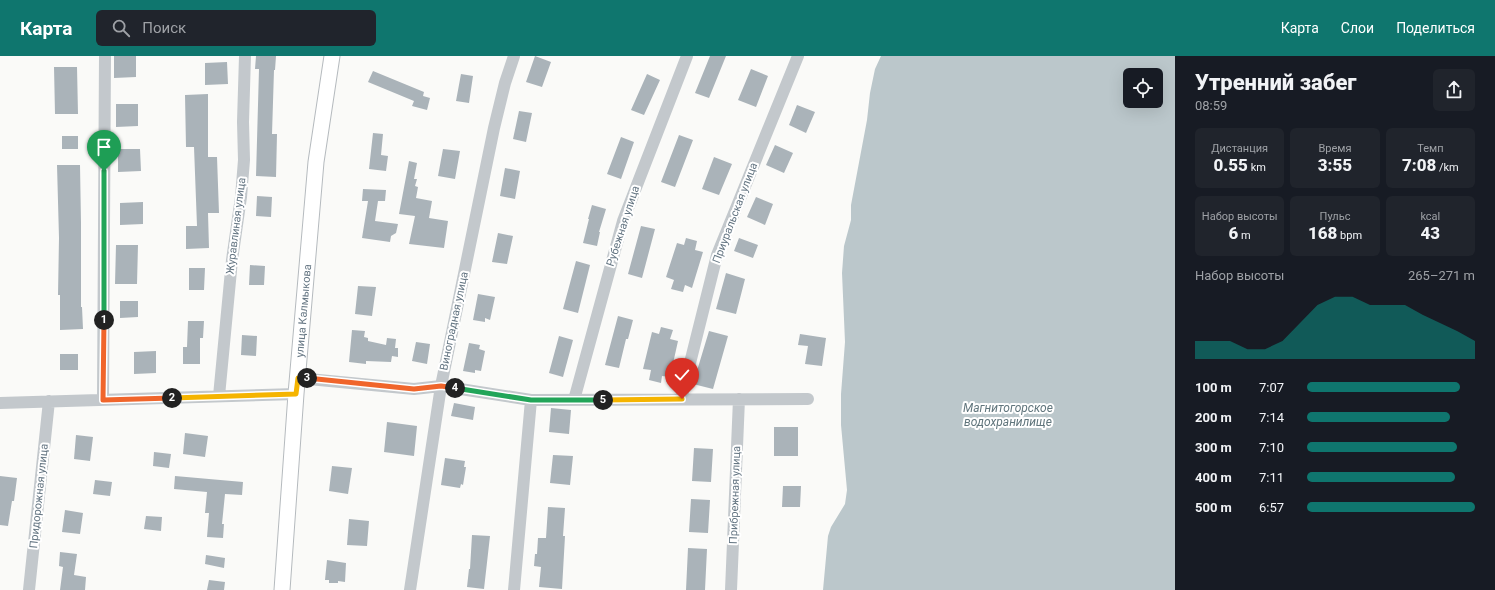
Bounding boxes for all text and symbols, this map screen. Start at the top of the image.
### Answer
search box [96,10,376,46]
text: Карта [20,17,72,40]
icon: search [110,17,132,39]
text: Поиск [142,19,186,37]
text: Карта [1281,20,1319,36]
text: Слои [1341,20,1374,36]
text: Поделиться [1396,20,1475,36]
map controls [1123,68,1163,108]
button: locate [1123,68,1163,108]
button: share [1433,69,1475,111]
text: Утренний забег [1195,70,1357,95]
text: 08:59 [1195,98,1227,113]
pin [87,130,121,171]
icon: arrive [93,136,115,158]
text: Дистанция [1211,142,1268,155]
text: Время [1318,142,1352,155]
text: Темп [1417,142,1444,155]
text: 0.55 [1213,155,1248,175]
text: 3:55 [1318,155,1352,175]
text: 7:08 [1402,155,1436,175]
street label: Приуральская улица [710,161,760,265]
text: km [1248,161,1266,174]
text: /km [1436,161,1459,174]
street label: Журавлиная улица [224,177,248,275]
street label: Рубежная улица [604,184,642,268]
text: Набор высоты [1202,210,1278,223]
text: Пульс [1320,210,1350,223]
text: kcal [1420,210,1440,223]
text: 6 [1229,223,1238,243]
text: 168 [1308,223,1337,243]
text: 43 [1421,223,1440,243]
text: m [1238,229,1251,242]
text: bpm [1337,229,1362,242]
street label: улица Калмыкова [293,264,314,358]
text: Набор высоты [1195,268,1284,283]
text: 265–271 m [1408,268,1475,283]
street label: Виноградная улица [437,270,471,372]
pin: 1 [94,310,114,330]
text: 1 [101,313,107,326]
pin [665,358,699,399]
icon: check [671,364,693,386]
pin: 3 [297,368,317,388]
text: 3 [304,371,310,384]
pin: 4 [445,378,465,398]
text: 100 m [1195,380,1232,395]
text: 7:07 [1259,380,1284,395]
text: 4 [452,381,458,394]
pin: 2 [162,388,182,408]
pin: 5 [593,390,613,410]
text: 2 [169,391,175,404]
text: 5 [600,393,606,406]
water label: Магнитогорское водохранилище [963,401,1053,429]
text: 200 m [1195,410,1232,425]
text: 7:14 [1259,410,1284,425]
text: 300 m [1195,440,1232,455]
text: 7:10 [1259,440,1284,455]
street label: Придорожная улица [27,443,51,549]
street label: Прибрежная улица [727,446,743,544]
text: 400 m [1195,470,1232,485]
text: 7:11 [1259,470,1284,485]
text: 500 m [1195,500,1232,515]
text: 6:57 [1259,500,1284,515]

